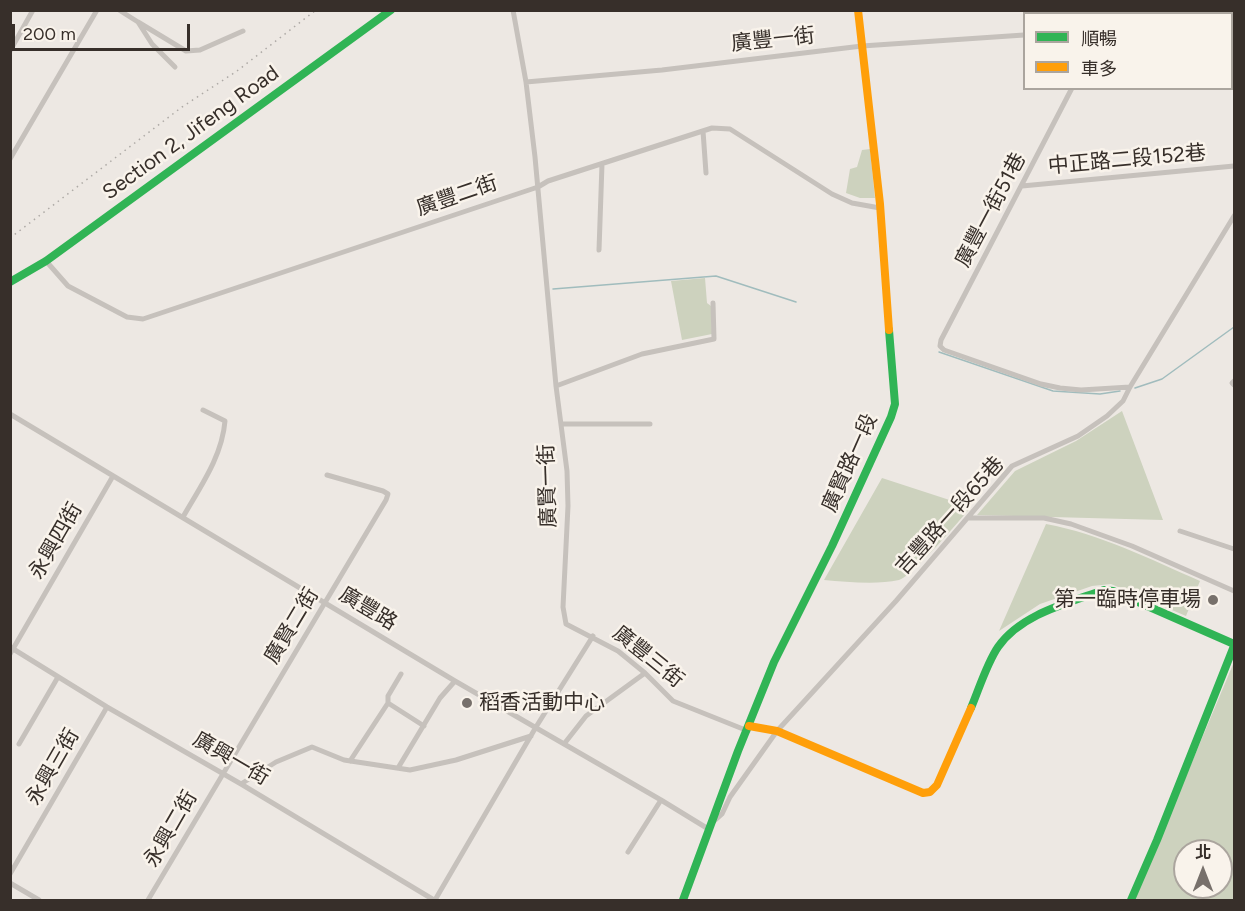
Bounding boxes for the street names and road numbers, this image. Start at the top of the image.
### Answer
street label: 廣豐一街 [730,23,816,57]
street label: Section 2, Jifeng Road [98,61,284,205]
street label: 中正路二段152巷 [1047,141,1207,179]
street label: 廣豐一街51巷 [950,149,1032,271]
street label: 廣豐二街 [413,170,501,222]
street label: 廣賢路一段 [817,410,883,516]
street label: 廣賢一街 [534,444,562,528]
street label: 吉豐路一段65巷 [890,452,1010,580]
street label: 永興四街 [24,498,88,584]
street label: 廣豐路 [335,582,401,636]
street label: 廣賢二街 [260,584,324,668]
street label: 廣豐三街 [607,621,689,693]
street label: 永興三街 [21,724,85,810]
street label: 廣興一街 [188,727,274,791]
street label: 永興二街 [139,786,203,872]

